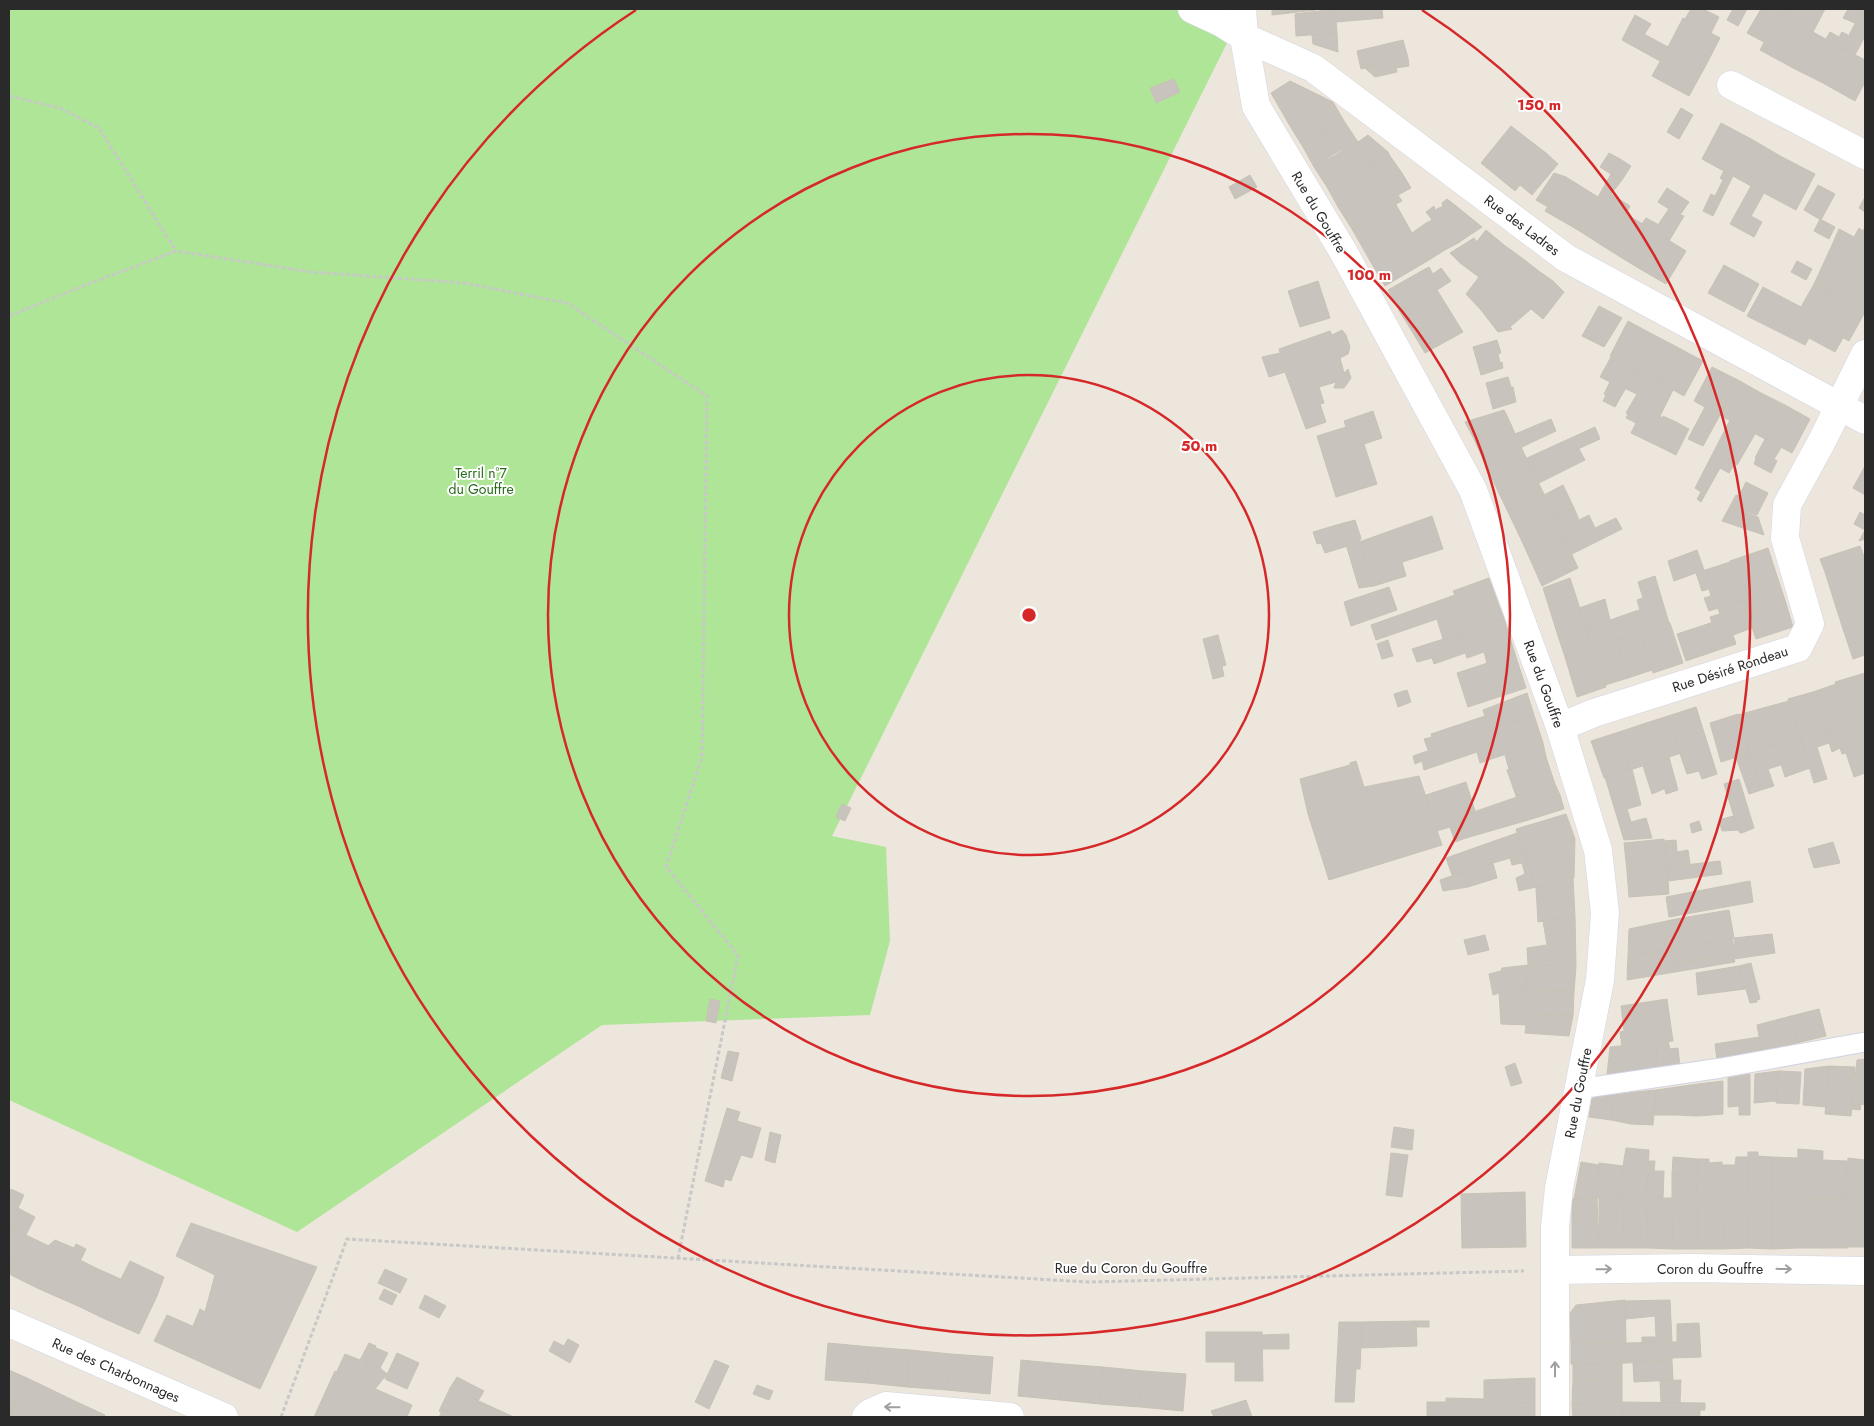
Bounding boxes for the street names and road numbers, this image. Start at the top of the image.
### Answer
street label: Rue du Gouffre [1287,168,1351,256]
street label: Rue des Ladres [1480,190,1564,260]
street label: Rue du Gouffre [1519,637,1569,731]
street label: Rue Désiré Rondeau [1669,641,1791,697]
street label: Rue du Gouffre [1559,1046,1597,1140]
street label: Rue du Coron du Gouffre [1055,1258,1207,1278]
street label: Coron du Gouffre [1657,1259,1763,1279]
street label: Rue des Charbonnages [49,1333,183,1407]

